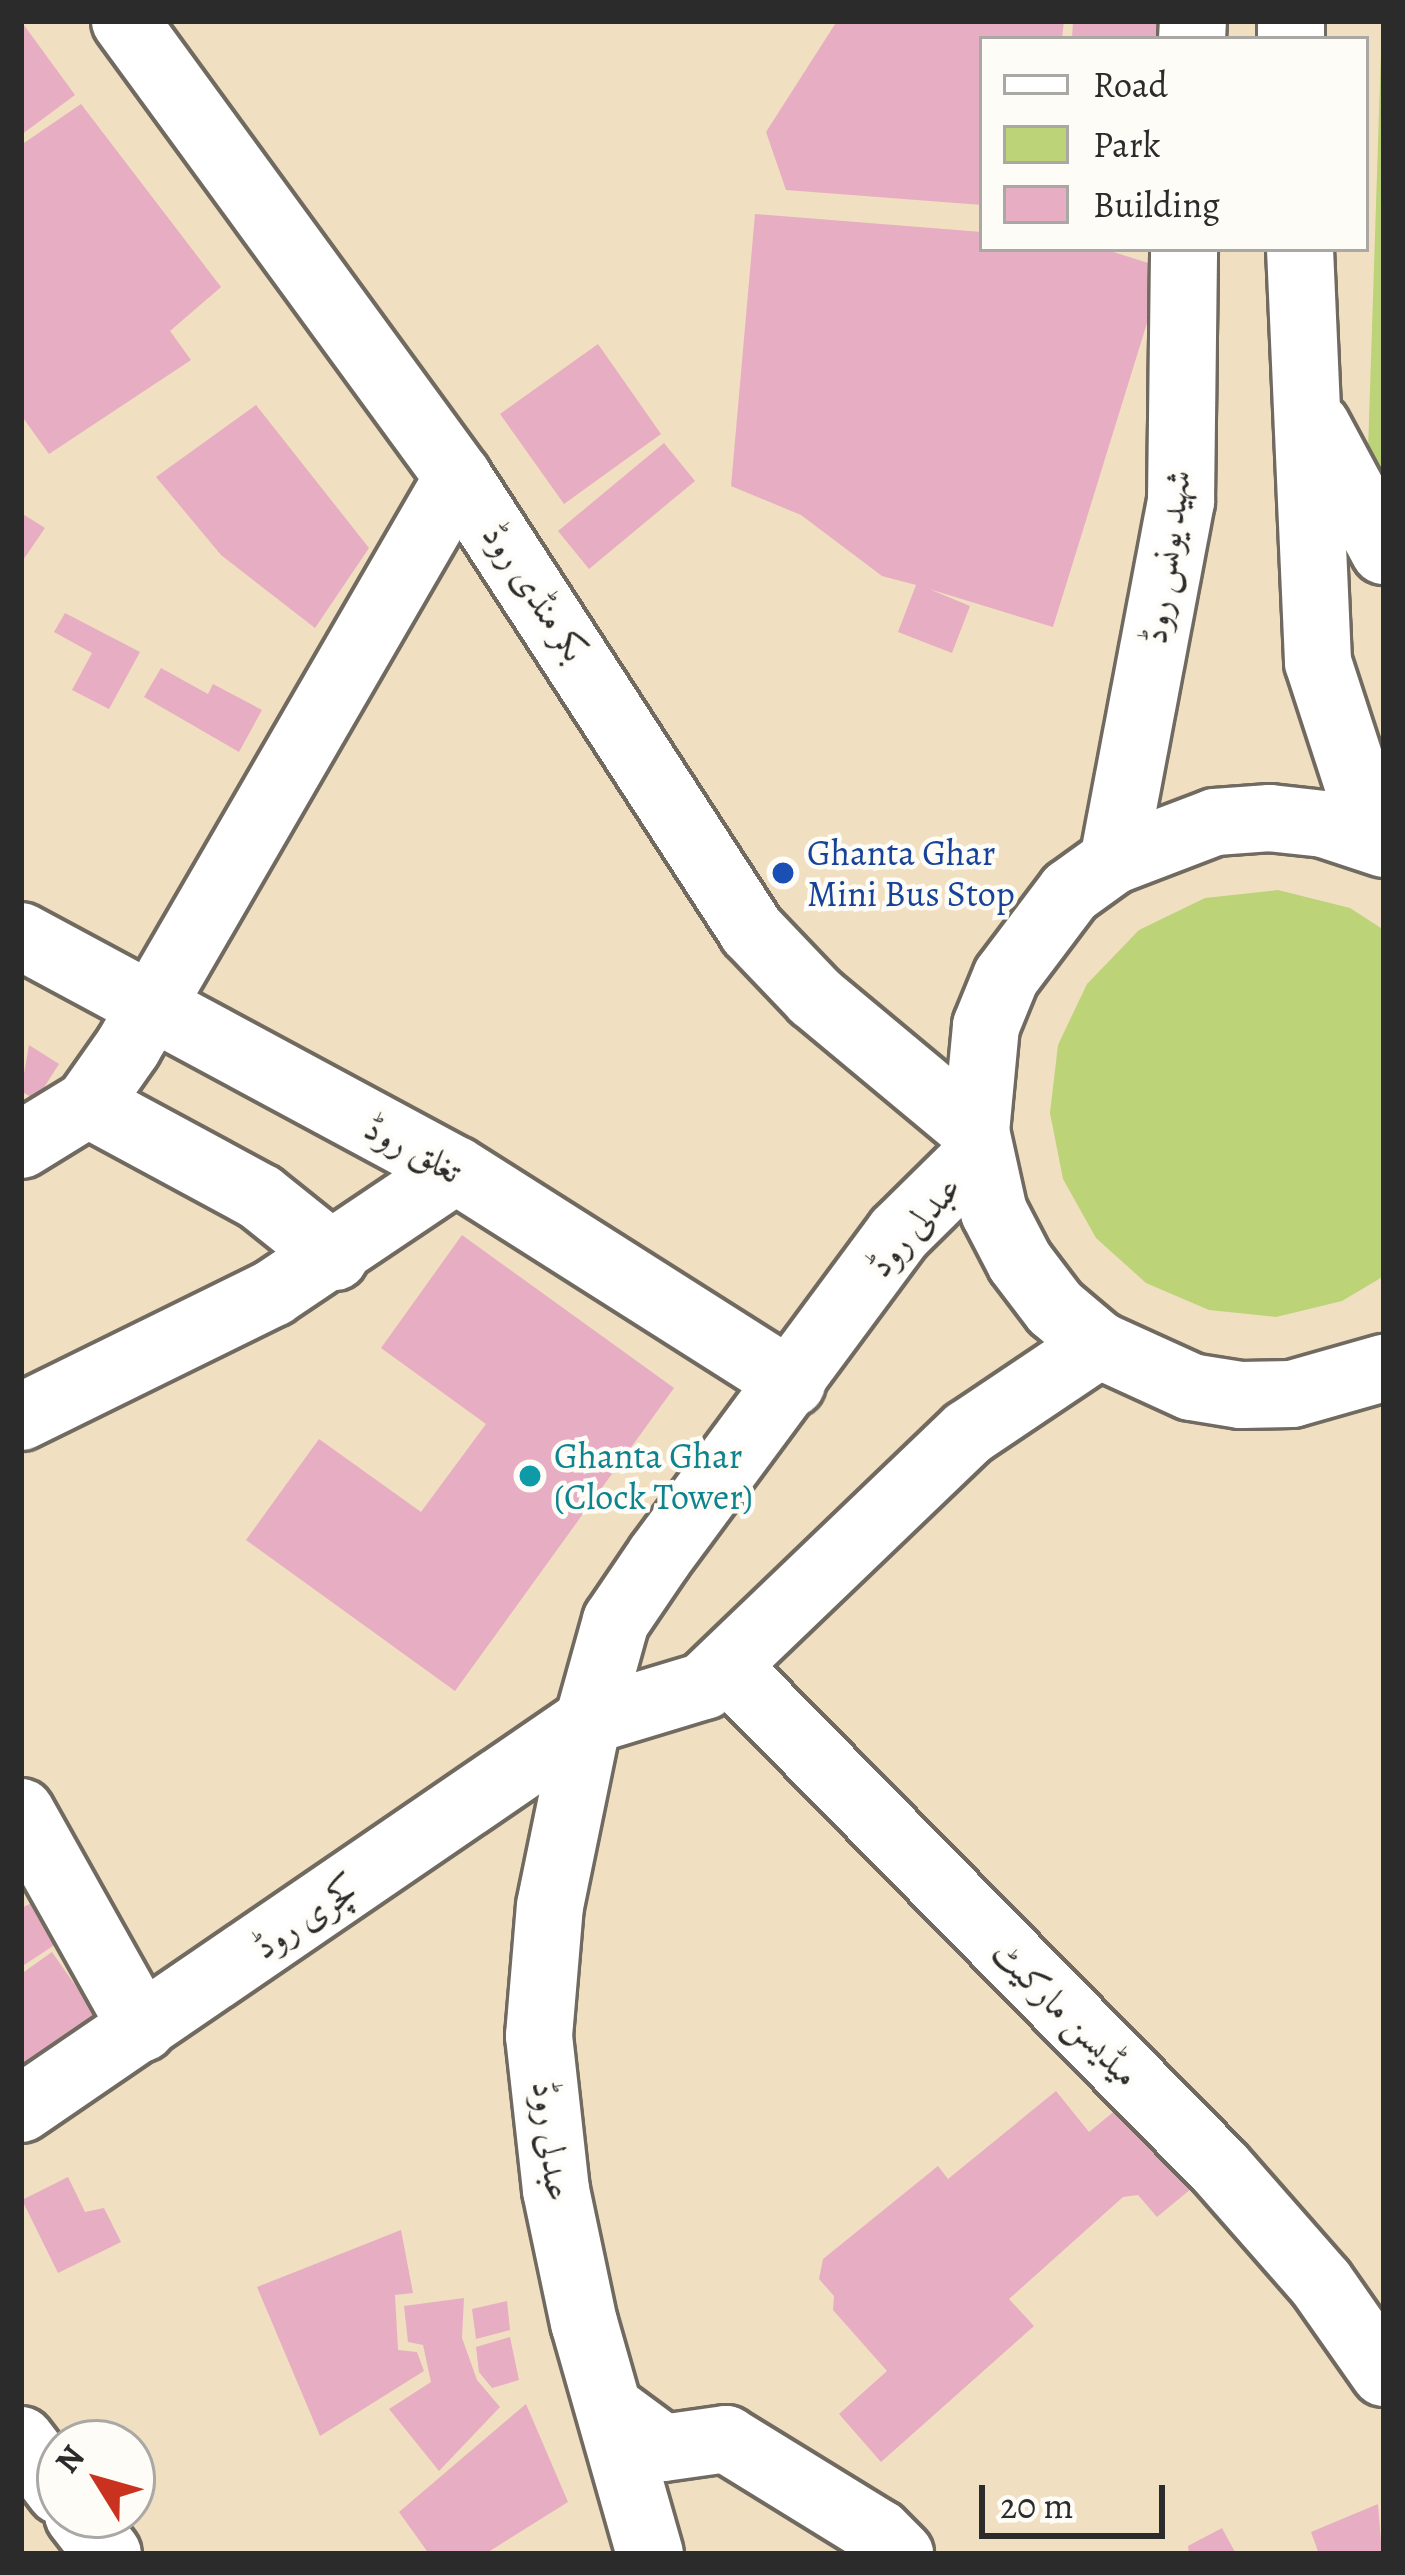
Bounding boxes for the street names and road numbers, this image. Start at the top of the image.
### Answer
street label: شہید یونس روڈ [1132,467,1200,647]
street label: بکر منڈی روڈ [473,515,597,669]
street label: تغلق روڈ [357,1106,469,1192]
street label: عبدلی روڈ [858,1166,970,1286]
street label: کچری روڈ [245,1866,367,1968]
street label: میڈیسن مارکیٹ [983,1930,1149,2096]
street label: عبدلی روڈ [523,2078,581,2204]

